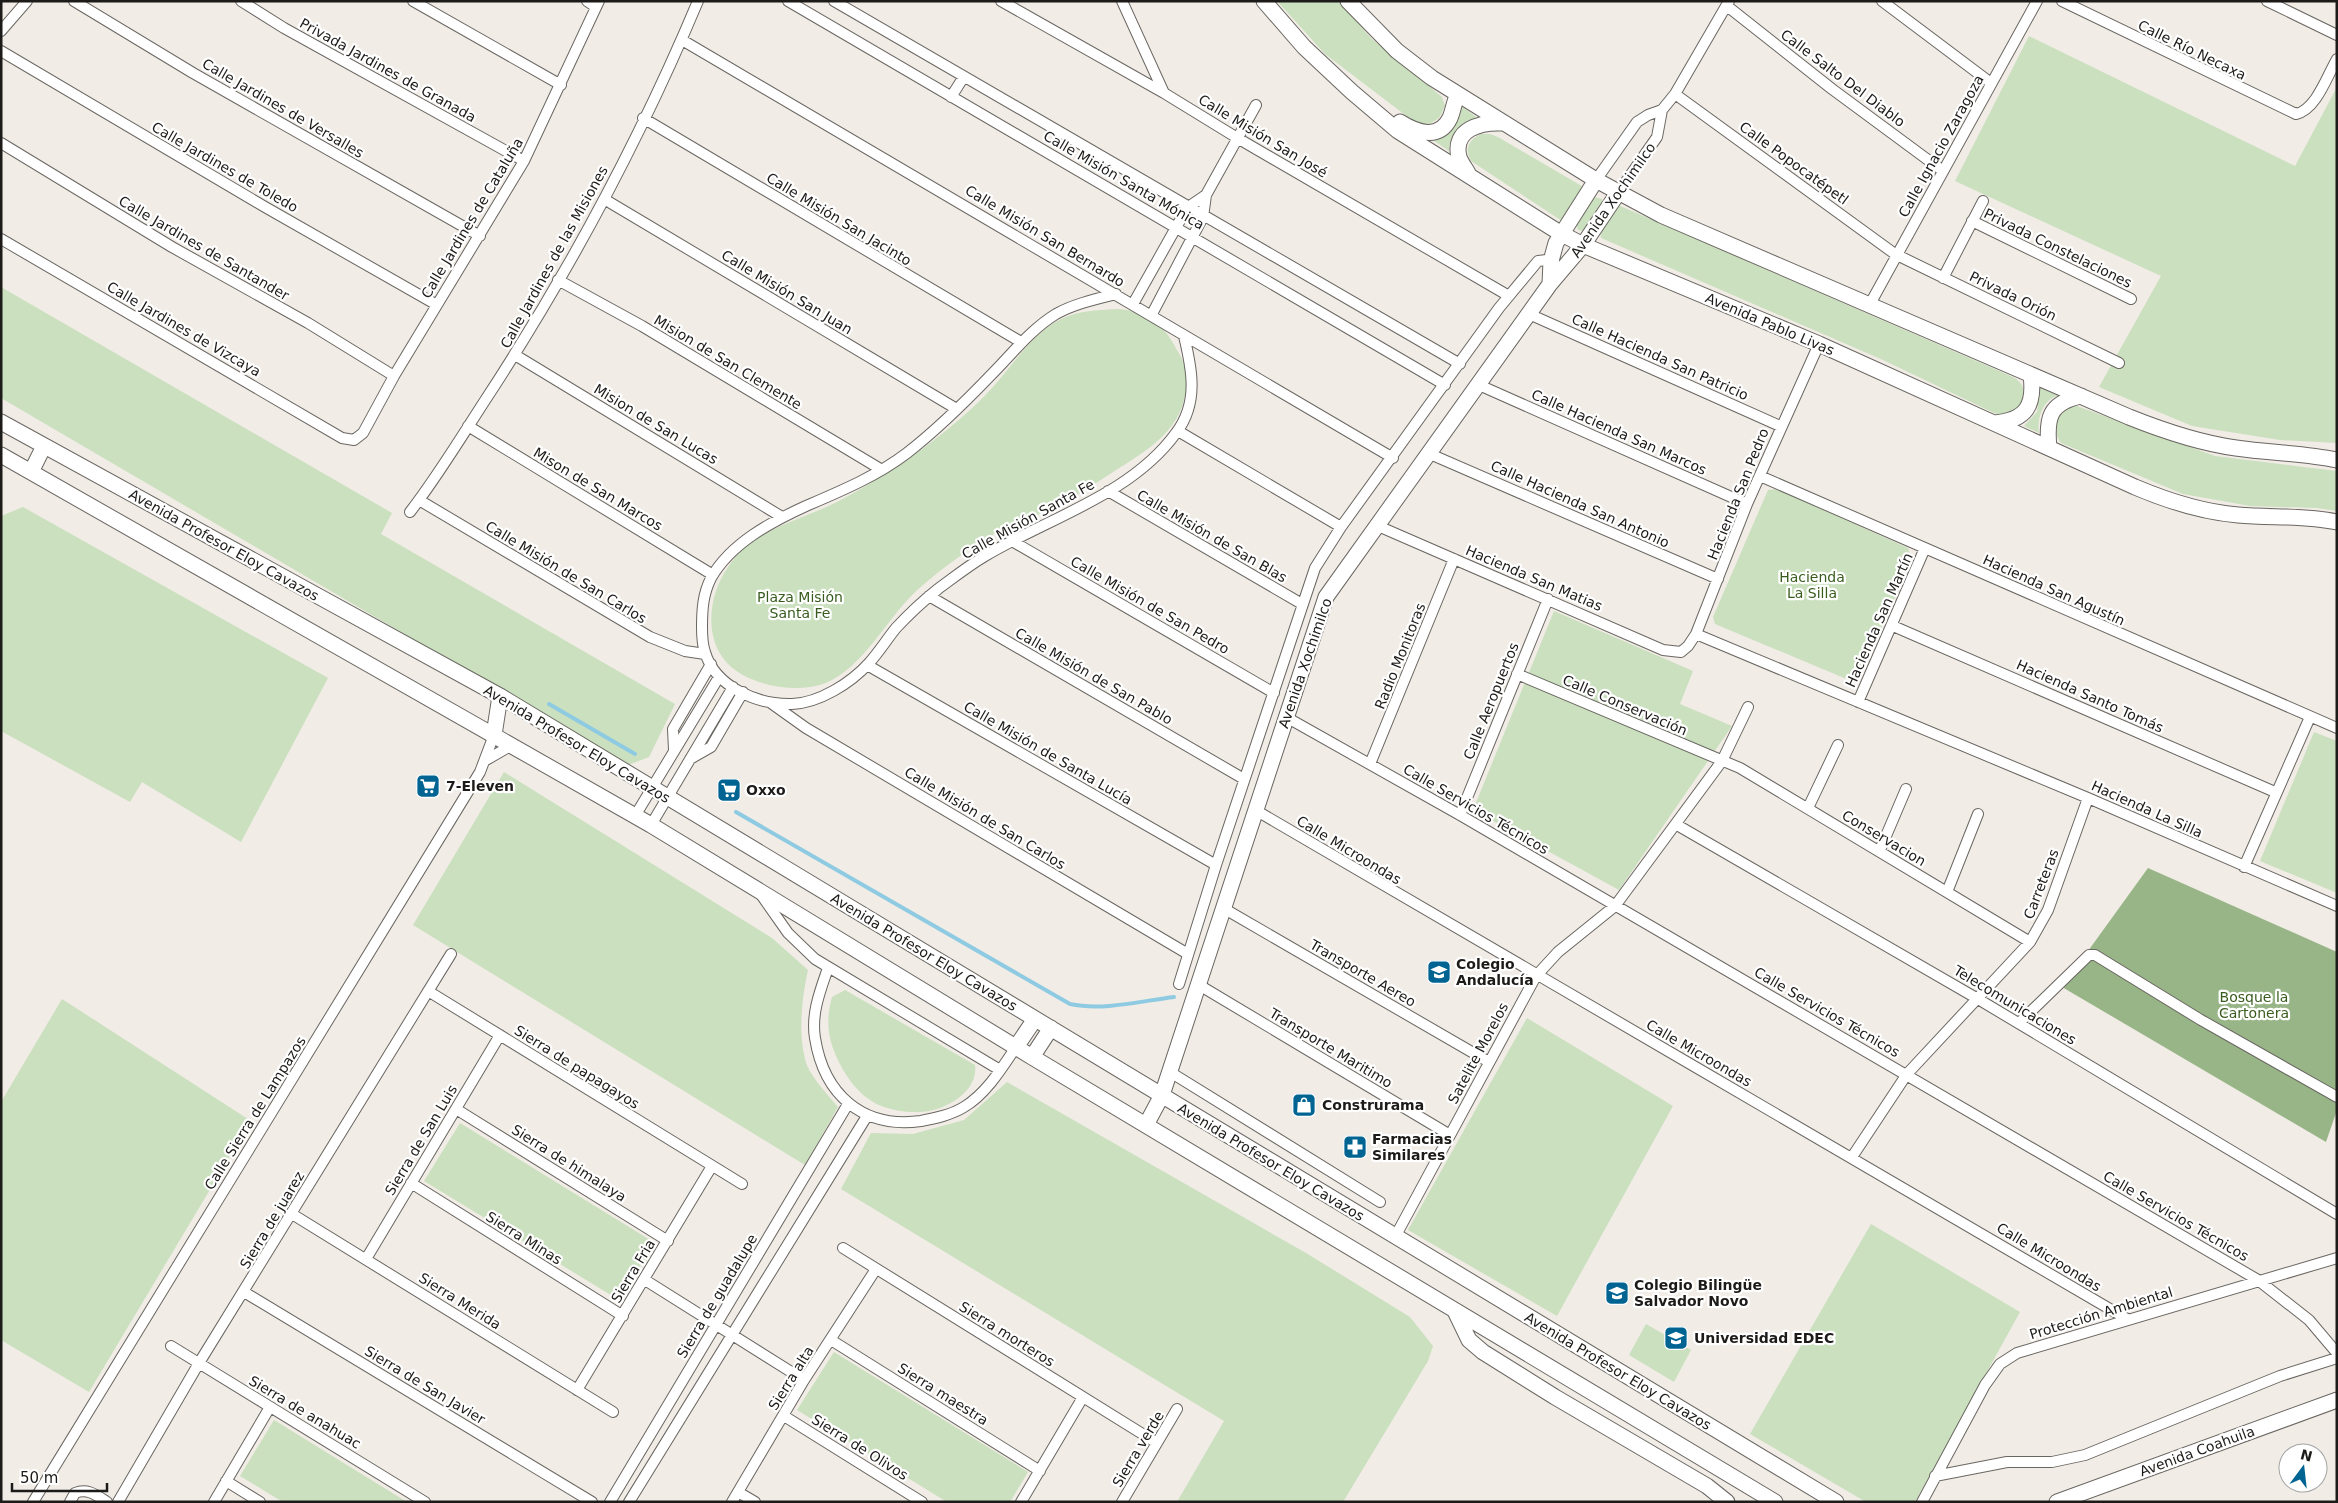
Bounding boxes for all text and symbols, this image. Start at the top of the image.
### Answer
street label: Privada Jardines de Granada [297,15,479,125]
street label: Calle Río Necaxa [2135,17,2249,83]
street label: Calle Salto Del Diablo [1778,26,1908,130]
street label: Calle Jardines de Versalles [199,55,367,161]
street label: Calle Ignacio Zaragoza [1895,72,1987,220]
street label: Calle Misión San José [1196,91,1330,181]
street label: Calle Popocatépetl [1737,118,1851,208]
street label: Calle Jardines de Toledo [149,119,301,215]
street label: Calle Misión Santa Mónica [1041,127,1207,233]
street label: Calle Jardines de Cataluña [418,135,526,301]
street label: Avenida Xochimilco [1567,139,1659,261]
street label: Calle Jardines de las Misiones [497,163,611,351]
street label: Calle Misión San Jacinto [764,169,914,269]
street label: Calle Misión San Bernardo [962,182,1128,290]
street label: Calle Jardines de Santander [116,193,292,304]
street label: Privada Constelaciones [1981,205,2135,291]
street label: Calle Misión San Juan [719,247,855,337]
street label: Privada Orión [1967,268,2059,324]
street label: Calle Jardines de Vizcaya [104,278,264,380]
street label: Avenida Pablo Livas [1703,290,1837,358]
street label: Calle Hacienda San Patricio [1569,311,1751,403]
street label: Mision de San Clemente [651,312,805,412]
street label: Mision de San Lucas [591,381,721,467]
street label: Calle Hacienda San Marcos [1529,386,1709,478]
street label: Hacienda San Pedro [1704,426,1772,562]
street label: Mison de San Marcos [531,444,665,534]
street label: Calle Hacienda San Antonio [1488,457,1672,551]
street label: Calle Misión Santa Fe [959,476,1097,562]
street label: Avenida Profesor Eloy Cavazos [126,486,322,604]
street label: Calle Misión de San Blas [1134,486,1290,586]
street label: Calle Misión de San Carlos [483,518,649,626]
street label: Hacienda San Matias [1463,542,1605,614]
street label: Hacienda San Martín [1842,550,1916,690]
street label: Hacienda San Agustín [1981,551,2127,629]
street label: Calle Misión de San Pedro [1068,553,1232,657]
park label: Hacienda La Silla [1779,569,1845,601]
park label: Plaza Misión Santa Fe [757,589,843,621]
street label: Avenida Xochimilco [1275,596,1335,730]
street label: Radio Monitoras [1371,601,1429,711]
street label: Calle Misión de San Pablo [1013,624,1175,728]
street label: Calle Aeropuertos [1460,640,1522,762]
street label: Hacienda Santo Tomás [2014,656,2166,736]
street label: Calle Conservación [1560,671,1690,739]
street label: Avenida Profesor Eloy Cavazos [481,682,673,806]
street label: Calle Misión de Santa Lucía [961,698,1135,808]
street label: Calle Servicios Técnicos [1400,761,1552,857]
street label: Calle Misión de San Carlos [902,764,1068,872]
supermarket icon: 7-Eleven [415,773,441,799]
supermarket icon: Oxxo [716,777,742,803]
street label: Hacienda La Silla [2089,777,2205,841]
place label: 7-Eleven [446,778,514,794]
place label: Oxxo [746,782,786,798]
street label: Conservacion [1839,807,1929,869]
street label: Calle Microondas [1294,812,1404,888]
street label: Carreteras [2020,847,2062,921]
street label: Avenida Profesor Eloy Cavazos [828,890,1020,1014]
street label: Transporte Aereo [1306,936,1419,1010]
place label: Colegio Andalucía [1456,956,1534,988]
school or university icon: Colegio Andalucía [1426,959,1452,985]
street label: Telecomunicaciones [1950,962,2079,1048]
street label: Calle Servicios Técnicos [1751,964,1903,1060]
park label: Bosque la Cartonera [2219,989,2289,1021]
street label: Satelite Morelos [1445,1000,1511,1106]
street label: Transporte Maritimo [1266,1004,1395,1091]
street label: Calle Microondas [1643,1016,1755,1090]
street label: Sierra de papagayos [512,1022,642,1112]
street label: Calle Sierra de Lampazos [201,1033,309,1193]
street label: Sierra de San Luis [382,1082,460,1198]
shop icon: Construrama [1291,1092,1317,1118]
place label: Construrama [1322,1097,1424,1113]
street label: Avenida Profesor Eloy Cavazos [1175,1100,1367,1224]
street label: Sierra de himalaya [509,1121,629,1205]
place label: Farmacias Similares [1372,1131,1452,1163]
pharmacy icon: Farmacias Similares [1342,1134,1368,1160]
street label: Calle Servicios Técnicos [2100,1168,2252,1264]
street label: Sierra de juarez [237,1169,307,1271]
street label: Sierra Minas [483,1208,565,1268]
street label: Calle Microondas [1994,1219,2104,1295]
street label: Sierra de guadalupe [674,1231,760,1361]
street label: Sierra Fria [608,1236,658,1306]
street label: Sierra Merida [416,1269,504,1333]
place label: Colegio Bilingüe Salvador Novo [1634,1277,1762,1309]
school or university icon: Colegio Bilingüe Salvador Novo [1604,1280,1630,1306]
street label: Protección Ambiental [2027,1284,2175,1342]
street label: Sierra morteros [957,1298,1057,1370]
street label: Avenida Profesor Eloy Cavazos [1522,1309,1714,1433]
school or university icon: Universidad EDEC [1663,1325,1689,1351]
place label: Universidad EDEC [1694,1330,1834,1346]
street label: Sierra de San Javier [362,1343,488,1427]
street label: Sierra alta [765,1343,817,1413]
street label: Sierra maestra [895,1360,991,1428]
street label: Sierra de anahuac [246,1372,364,1452]
street label: Sierra verde [1109,1408,1167,1490]
street label: Sierra de Olivos [809,1411,911,1483]
street label: Avenida Coahuila [2137,1423,2257,1479]
north arrow [2278,1443,2328,1493]
text: N [2299,1446,2314,1465]
scale bar [12,1460,108,1492]
text: 50 m [20,1469,58,1487]

